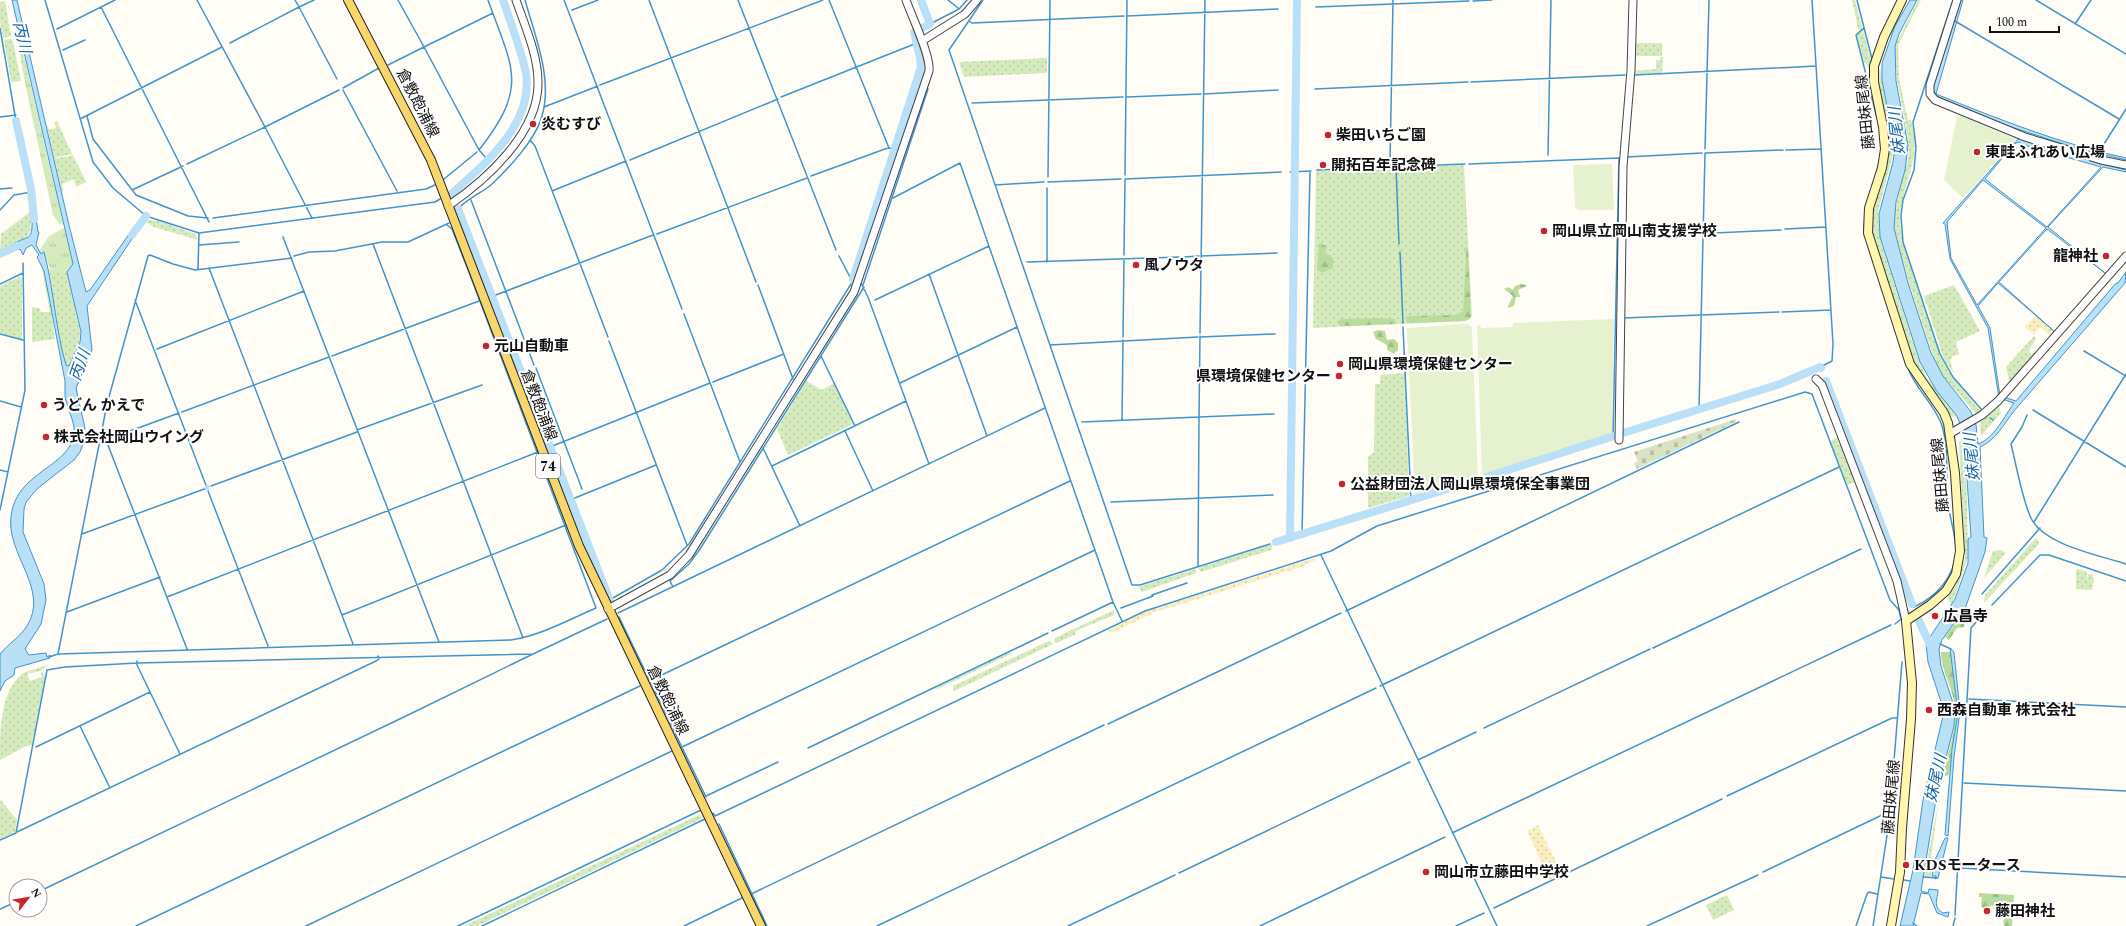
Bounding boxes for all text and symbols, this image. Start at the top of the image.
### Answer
scale bar [1990,8,2059,34]
text: 100 m [1996,13,2027,32]
water label: 丙川 [7,19,38,57]
street label: 倉敷飽浦線 [390,65,445,142]
street label: 藤田妹尾線 [1850,73,1881,150]
water label: 妹尾川 [1882,104,1911,156]
place label: 炎むすび [541,113,601,136]
marker: 炎むすび [528,119,538,129]
place label: 柴田いちご園 [1336,124,1426,147]
marker: 柴田いちご園 [1323,130,1333,140]
place label: 東畦ふれあい広場 [1985,141,2105,164]
marker: 東畦ふれあい広場 [1972,147,1982,157]
place label: 開拓百年記念碑 [1331,154,1436,177]
marker: 開拓百年記念碑 [1318,160,1328,170]
place label: 岡山県立岡山南支援学校 [1552,220,1717,243]
marker: 岡山県立岡山南支援学校 [1539,226,1549,236]
place label: 龍神社 [2053,245,2098,268]
marker: 龍神社 [2101,251,2111,261]
place label: 風ノウタ [1144,254,1204,277]
marker: 風ノウタ [1131,260,1141,270]
place label: 元山自動車 [494,335,569,358]
marker: 元山自動車 [481,341,491,351]
water label: 丙川 [63,344,97,384]
place label: 岡山県環境保健センター [1348,353,1513,376]
marker: 岡山県環境保健センター [1335,359,1345,369]
place label: 県環境保健センター [1196,365,1331,388]
street label: 倉敷飽浦線 [514,366,563,444]
marker: 県環境保健センター [1334,371,1344,381]
place label: うどん かえで [52,394,145,417]
marker: うどん かえで [39,400,49,410]
place label: 株式会社岡山ウイング [54,426,204,449]
water label: 妹尾川 [1958,430,1986,482]
marker: 株式会社岡山ウイング [41,432,51,442]
street label: 藤田妹尾線 [1926,437,1955,513]
road number: 74 [536,454,560,478]
place label: 公益財団法人岡山県環境保全事業団 [1350,473,1590,496]
marker: 公益財団法人岡山県環境保全事業団 [1337,479,1347,489]
place label: 広昌寺 [1943,605,1988,628]
marker: 広昌寺 [1930,611,1940,621]
street label: 倉敷飽浦線 [641,661,694,739]
place label: 西森自動車 株式会社 [1937,699,2076,722]
marker: 西森自動車 株式会社 [1924,705,1934,715]
water label: 妹尾川 [1919,750,1954,804]
street label: 藤田妹尾線 [1877,759,1906,835]
place label: KDSモータース [1914,854,2021,877]
marker: KDSモータース [1901,860,1911,870]
place label: 岡山市立藤田中学校 [1434,861,1569,884]
marker: 岡山市立藤田中学校 [1421,867,1431,877]
north arrow [8,878,48,918]
text: N [27,885,46,901]
place label: 藤田神社 [1995,900,2055,923]
marker: 藤田神社 [1982,906,1992,916]

